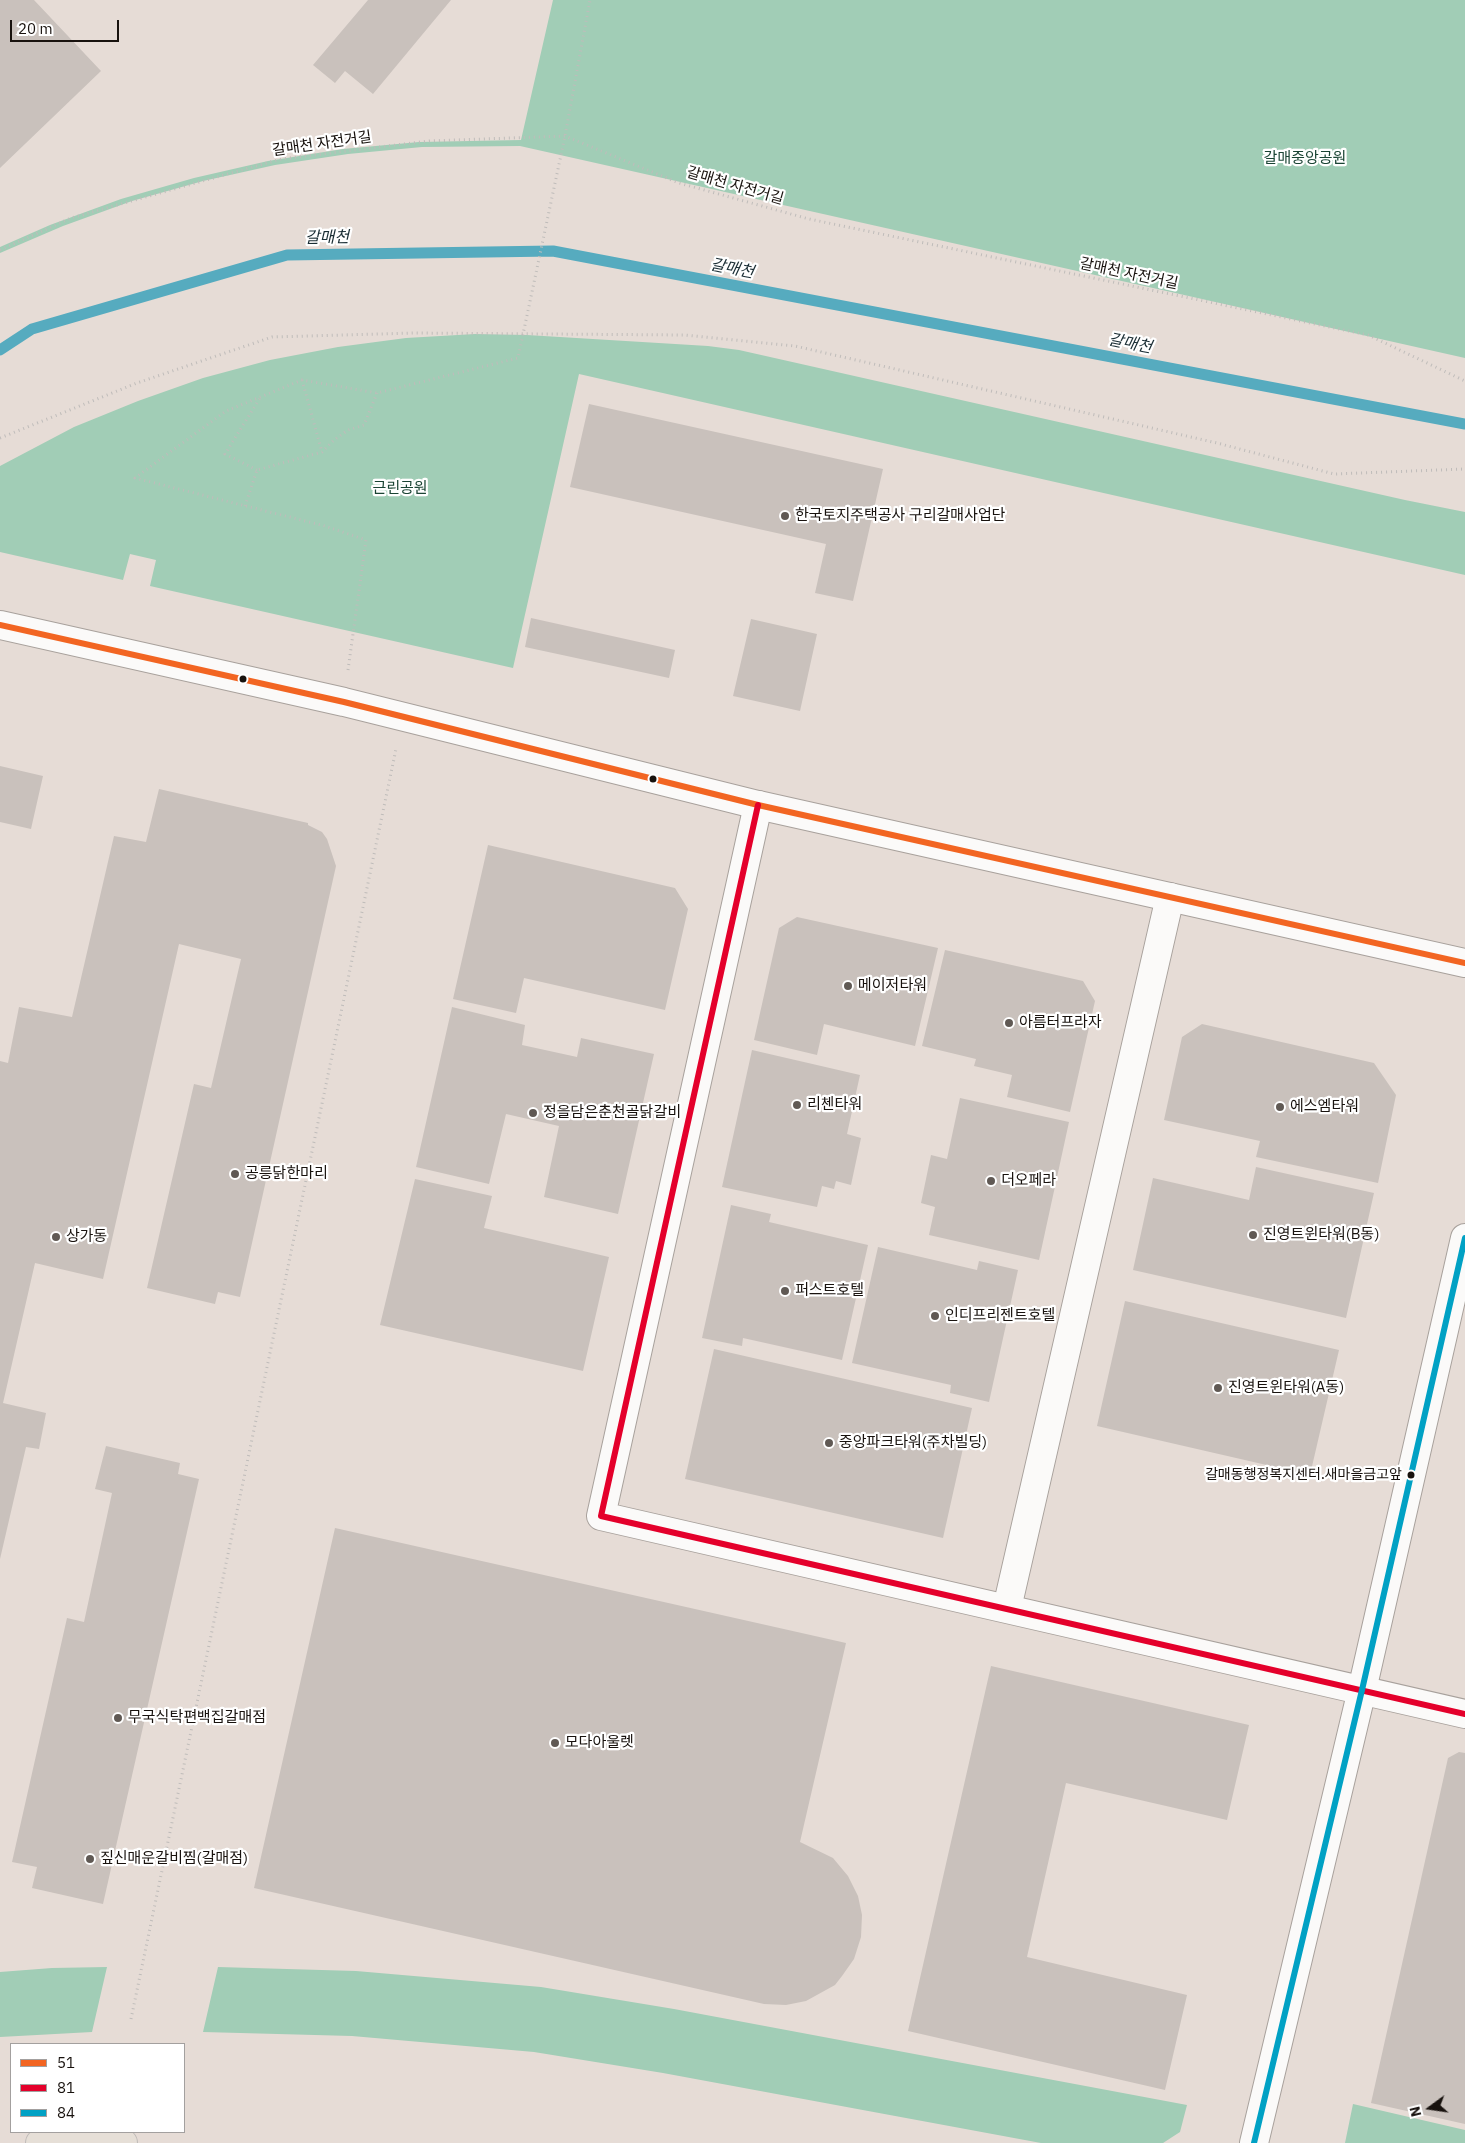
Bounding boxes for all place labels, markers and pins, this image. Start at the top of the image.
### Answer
place label: 한국토지주택공사 구리갈매사업단 [795,507,1006,525]
marker: 한국토지주택공사 구리갈매사업단 [779,510,791,522]
unlabelled marker [238,674,248,684]
unlabelled marker [648,774,658,784]
place label: 메이저타워 [858,977,927,995]
marker: 메이저타워 [842,980,854,992]
place label: 아름터프라자 [1019,1014,1102,1032]
marker: 아름터프라자 [1003,1017,1015,1029]
place label: 리첸타워 [807,1096,862,1114]
place label: 에스엠타워 [1290,1098,1359,1116]
marker: 리첸타워 [791,1099,803,1111]
marker: 에스엠타워 [1274,1101,1286,1113]
place label: 정을담은춘천골닭갈비 [543,1104,681,1122]
marker: 정을담은춘천골닭갈비 [527,1107,539,1119]
place label: 공릉닭한마리 [245,1165,328,1183]
marker: 공릉닭한마리 [229,1168,241,1180]
place label: 더오페라 [1001,1172,1056,1190]
marker: 더오페라 [985,1175,997,1187]
place label: 진영트윈타워(B동) [1263,1226,1379,1244]
place label: 상가동 [66,1228,107,1246]
marker: 진영트윈타워(B동) [1247,1229,1259,1241]
marker: 상가동 [50,1231,62,1243]
place label: 퍼스트호텔 [795,1282,864,1300]
marker: 퍼스트호텔 [779,1285,791,1297]
place label: 인디프리젠트호텔 [945,1307,1055,1325]
marker: 인디프리젠트호텔 [929,1310,941,1322]
place label: 진영트윈타워(A동) [1228,1379,1344,1397]
marker: 진영트윈타워(A동) [1212,1382,1224,1394]
place label: 중앙파크타워(주차빌딩) [839,1434,987,1452]
marker: 중앙파크타워(주차빌딩) [823,1437,835,1449]
place label: 갈매동행정복지센터.새마을금고앞 [1205,1467,1402,1483]
marker: 갈매동행정복지센터.새마을금고앞 [1406,1470,1416,1480]
place label: 무국식탁편백집갈매점 [128,1709,266,1727]
marker: 무국식탁편백집갈매점 [112,1712,124,1724]
place label: 모다아울렛 [565,1734,634,1752]
marker: 모다아울렛 [549,1737,561,1749]
place label: 짚신매운갈비찜(갈매점) [100,1850,248,1868]
marker: 짚신매운갈비찜(갈매점) [84,1853,96,1865]

